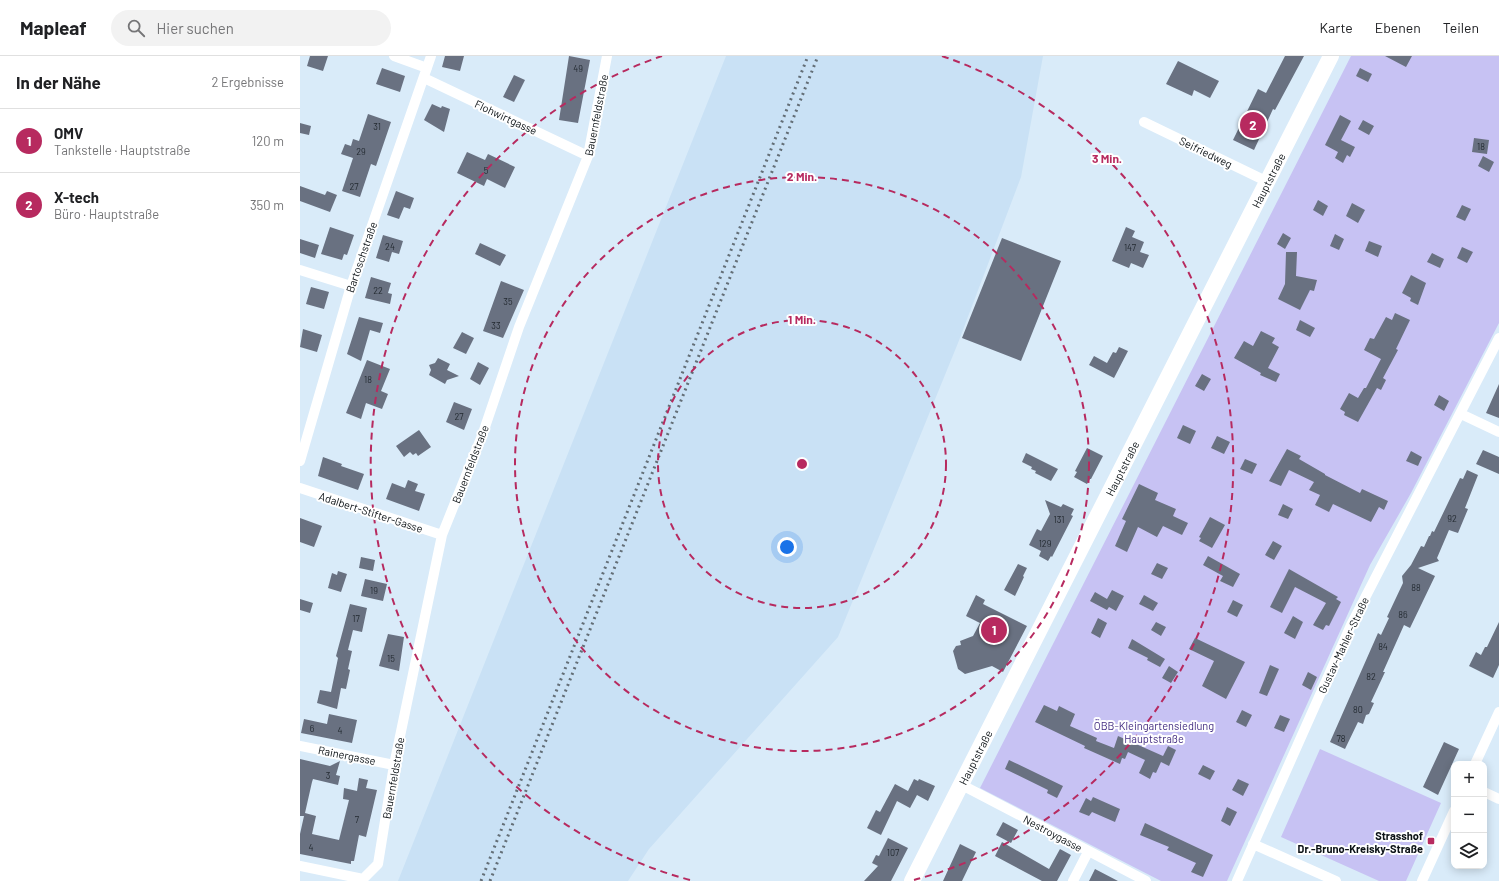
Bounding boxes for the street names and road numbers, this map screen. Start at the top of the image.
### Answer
street label: Bauernfeldstraße [582,73,610,157]
street label: Flohwirtgasse [473,97,539,137]
street label: Seifriedweg [1177,134,1235,170]
street label: Hauptstraße [1249,151,1287,210]
street label: Bartoschstraße [343,220,379,294]
street label: Bauernfeldstraße [449,423,491,505]
street label: Hauptstraße [1102,438,1141,498]
street label: Adalbert-Stifter-Gasse [317,489,425,535]
street label: Gustav-Mahler-Straße [1315,595,1371,695]
street label: Hauptstraße [956,727,994,787]
street label: Bauernfeldstraße [379,736,407,820]
street label: Rainergasse [317,743,377,767]
street label: Nestroygasse [1021,812,1085,854]

